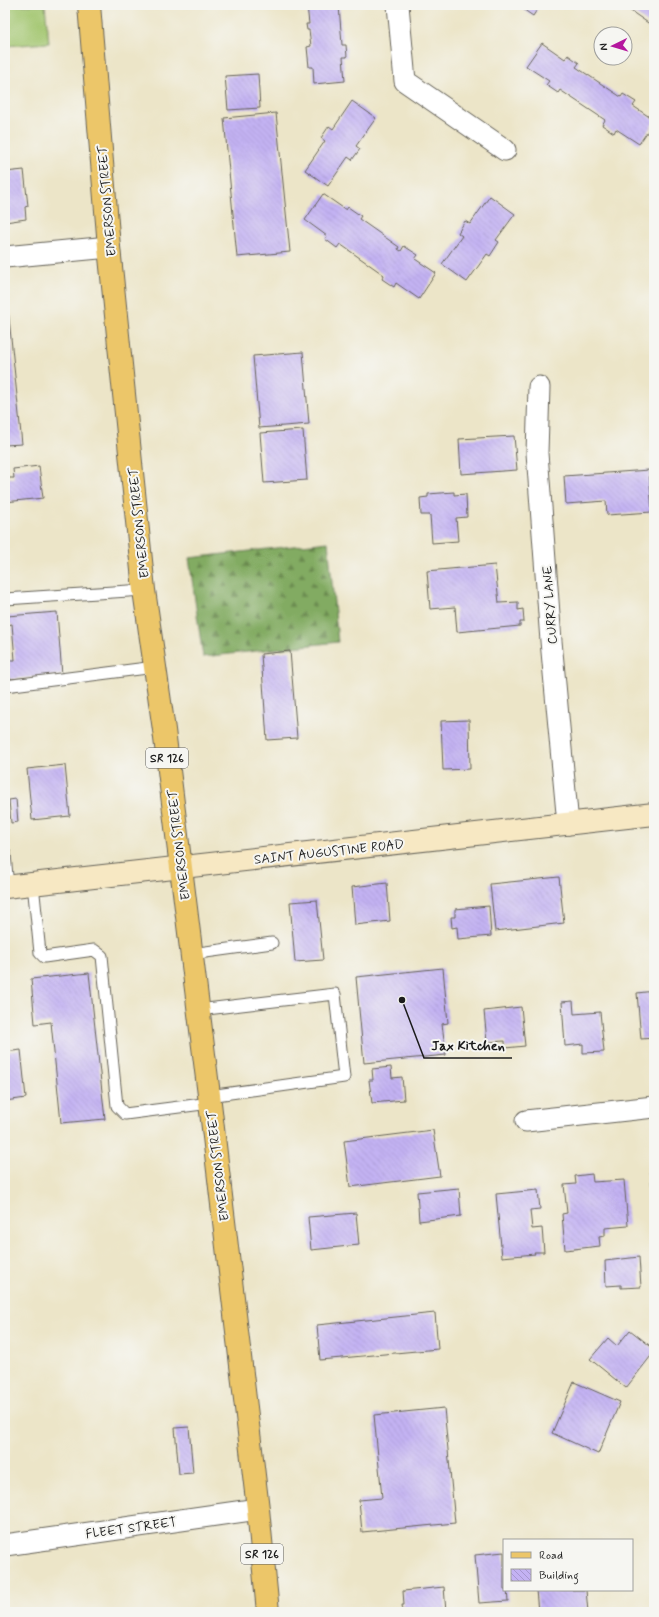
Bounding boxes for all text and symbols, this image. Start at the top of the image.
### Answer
north arrow [593,26,633,66]
text: N [597,43,611,51]
street label: EMERSON STREET [94,144,121,257]
street label: EMERSON STREET [125,466,154,579]
street label: CURRY LANE [539,565,562,645]
road number: SR 126 [146,748,188,768]
street label: EMERSON STREET [164,787,195,901]
street label: SAINT AUGUSTINE ROAD [253,836,405,869]
callout: Jax Kitchen [424,1032,512,1058]
text: Jax Kitchen [431,1037,505,1055]
street label: EMERSON STREET [203,1108,234,1222]
street label: FLEET STREET [85,1514,178,1543]
legend [503,1539,633,1591]
road number: SR 126 [241,1544,283,1564]
text: Road [539,1548,563,1564]
text: Building [539,1568,579,1585]

